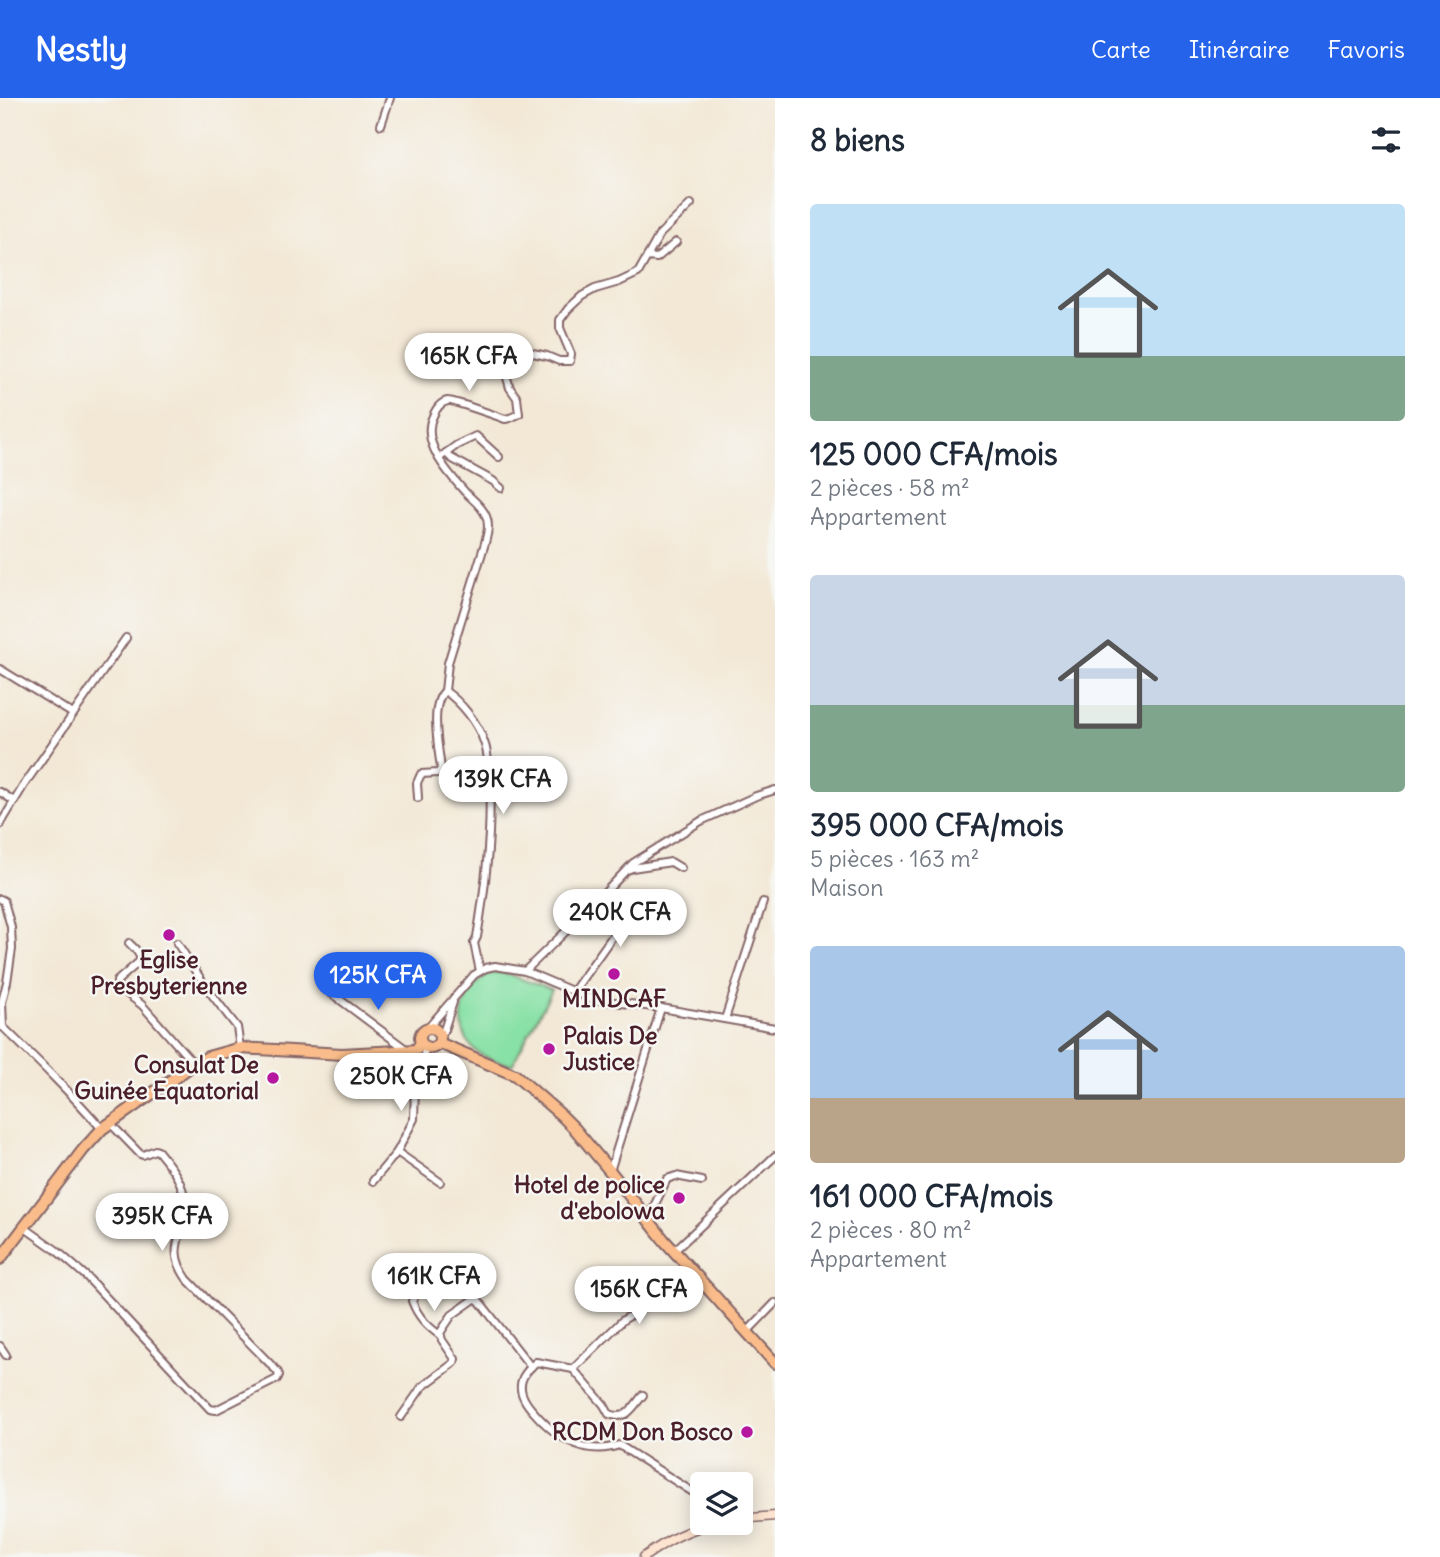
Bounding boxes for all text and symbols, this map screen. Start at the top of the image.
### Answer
text: Nestly [35,28,128,70]
text: Carte [1091,34,1151,64]
text: Itinéraire [1189,34,1290,64]
text: Favoris [1328,34,1405,64]
text: 8 biens [810,121,905,159]
icon: filters [1367,121,1405,159]
icon: home [1045,250,1171,376]
pin: 165K CFA [397,334,541,393]
text: 165K CFA [420,341,518,370]
text: 125 000 CFA/mois [810,435,1058,473]
text: 2 pièces · 58 m² [810,473,970,502]
text: Appartement [810,502,947,531]
icon: home [1045,621,1171,747]
pin: 139K CFA [431,756,575,816]
text: 139K CFA [455,764,551,793]
text: 395 000 CFA/mois [810,806,1064,844]
text: 5 pièces · 163 m² [810,844,979,873]
text: Maison [810,873,884,902]
pin: 240K CFA [548,890,692,949]
text: 240K CFA [569,897,671,926]
marker: Eglise Presbyterienne [161,927,177,943]
place label: Eglise Presbyterienne [91,945,248,1000]
pin: 125K CFA [306,953,450,1012]
text: 125K CFA [330,960,426,989]
marker: MINDCAF [606,966,622,982]
place label: MINDCAF [562,984,666,1013]
icon: home [1045,992,1171,1118]
place label: Palais De Justice [563,1021,657,1076]
marker: Palais De Justice [541,1041,557,1057]
place label: Consulat De Guinée Equatorial [74,1050,259,1105]
pin: 250K CFA [329,1054,473,1113]
text: 250K CFA [350,1061,452,1090]
marker: Consulat De Guinée Equatorial [265,1070,281,1086]
place label: Hotel de police d'ebolowa [514,1170,665,1225]
text: 161 000 CFA/mois [810,1177,1053,1215]
marker: Hotel de police d'ebolowa [671,1190,687,1206]
pin: 395K CFA [90,1194,234,1253]
text: 395K CFA [112,1201,212,1230]
text: 2 pièces · 80 m² [810,1215,972,1244]
text: Appartement [810,1244,947,1273]
pin: 161K CFA [362,1254,506,1313]
text: 161K CFA [388,1261,480,1290]
pin: 156K CFA [567,1266,711,1326]
text: 156K CFA [590,1274,688,1303]
place label: RCDM Don Bosco [552,1417,733,1446]
marker: RCDM Don Bosco [739,1424,755,1440]
map controls [690,1472,753,1535]
button: layers [690,1472,753,1535]

